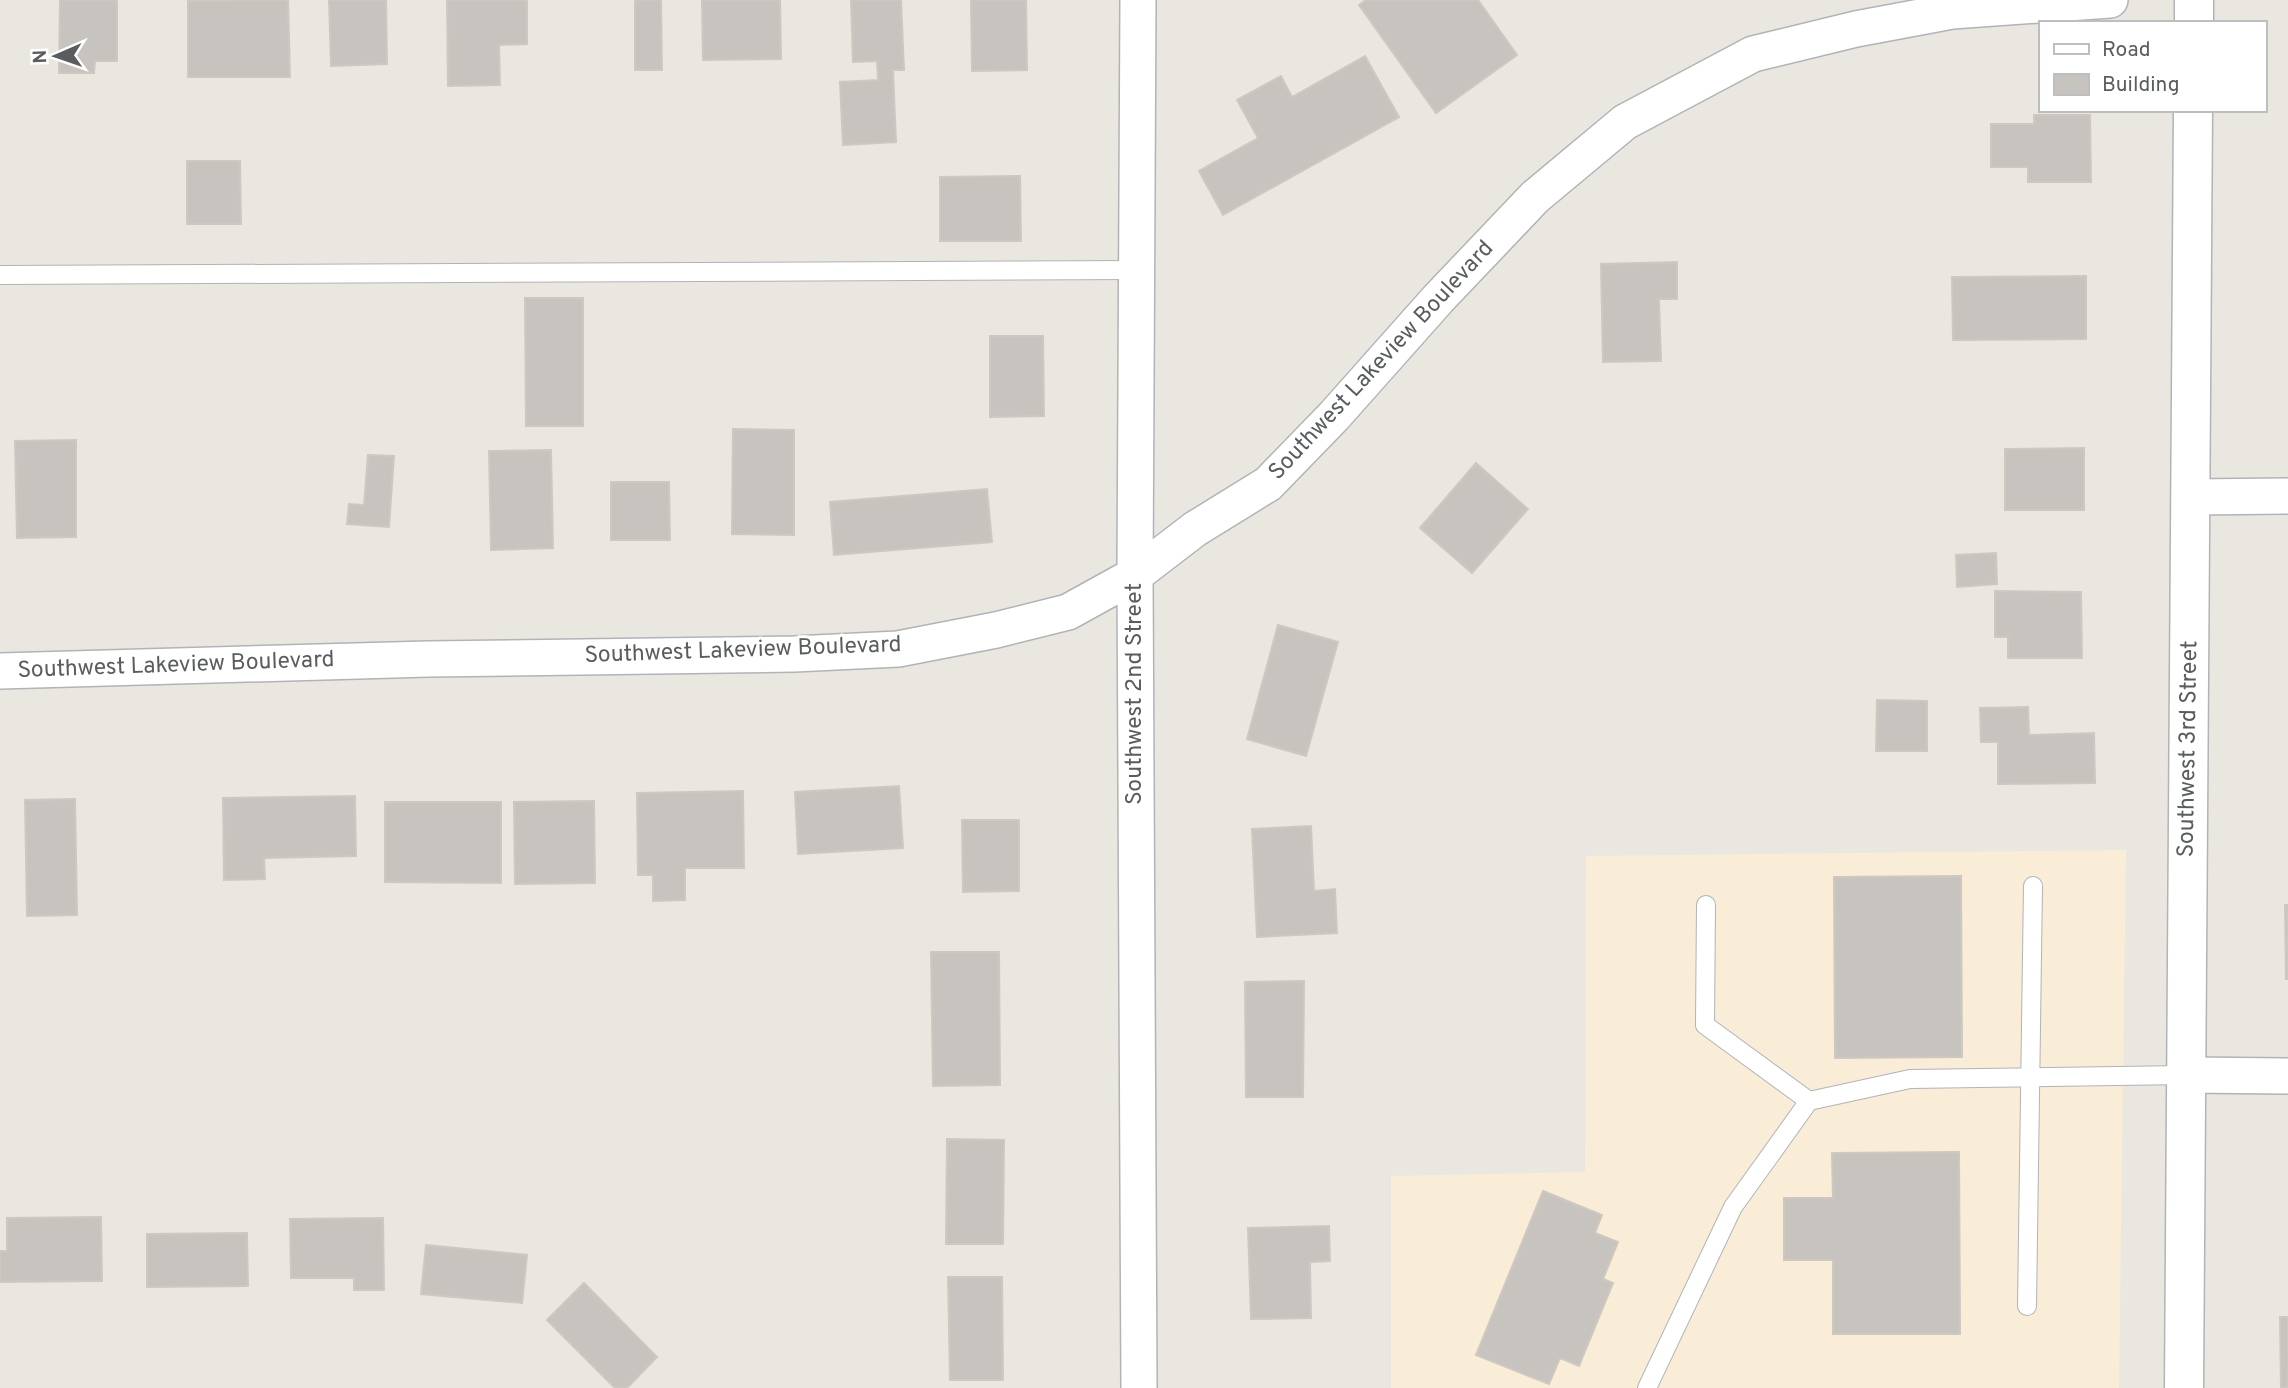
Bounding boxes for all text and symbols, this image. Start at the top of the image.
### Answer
north arrow [21,21,91,91]
legend [2039,21,2267,112]
text: Road [2102,37,2151,64]
text: N [29,49,53,64]
text: Building [2102,72,2180,99]
street label: Southwest Lakeview Boulevard [1263,235,1501,487]
street label: Southwest 2nd Street [1121,583,1150,805]
street label: Southwest Lakeview Boulevard [584,631,902,671]
street label: Southwest 3rd Street [2173,640,2205,858]
street label: Southwest Lakeview Boulevard [17,646,335,686]

